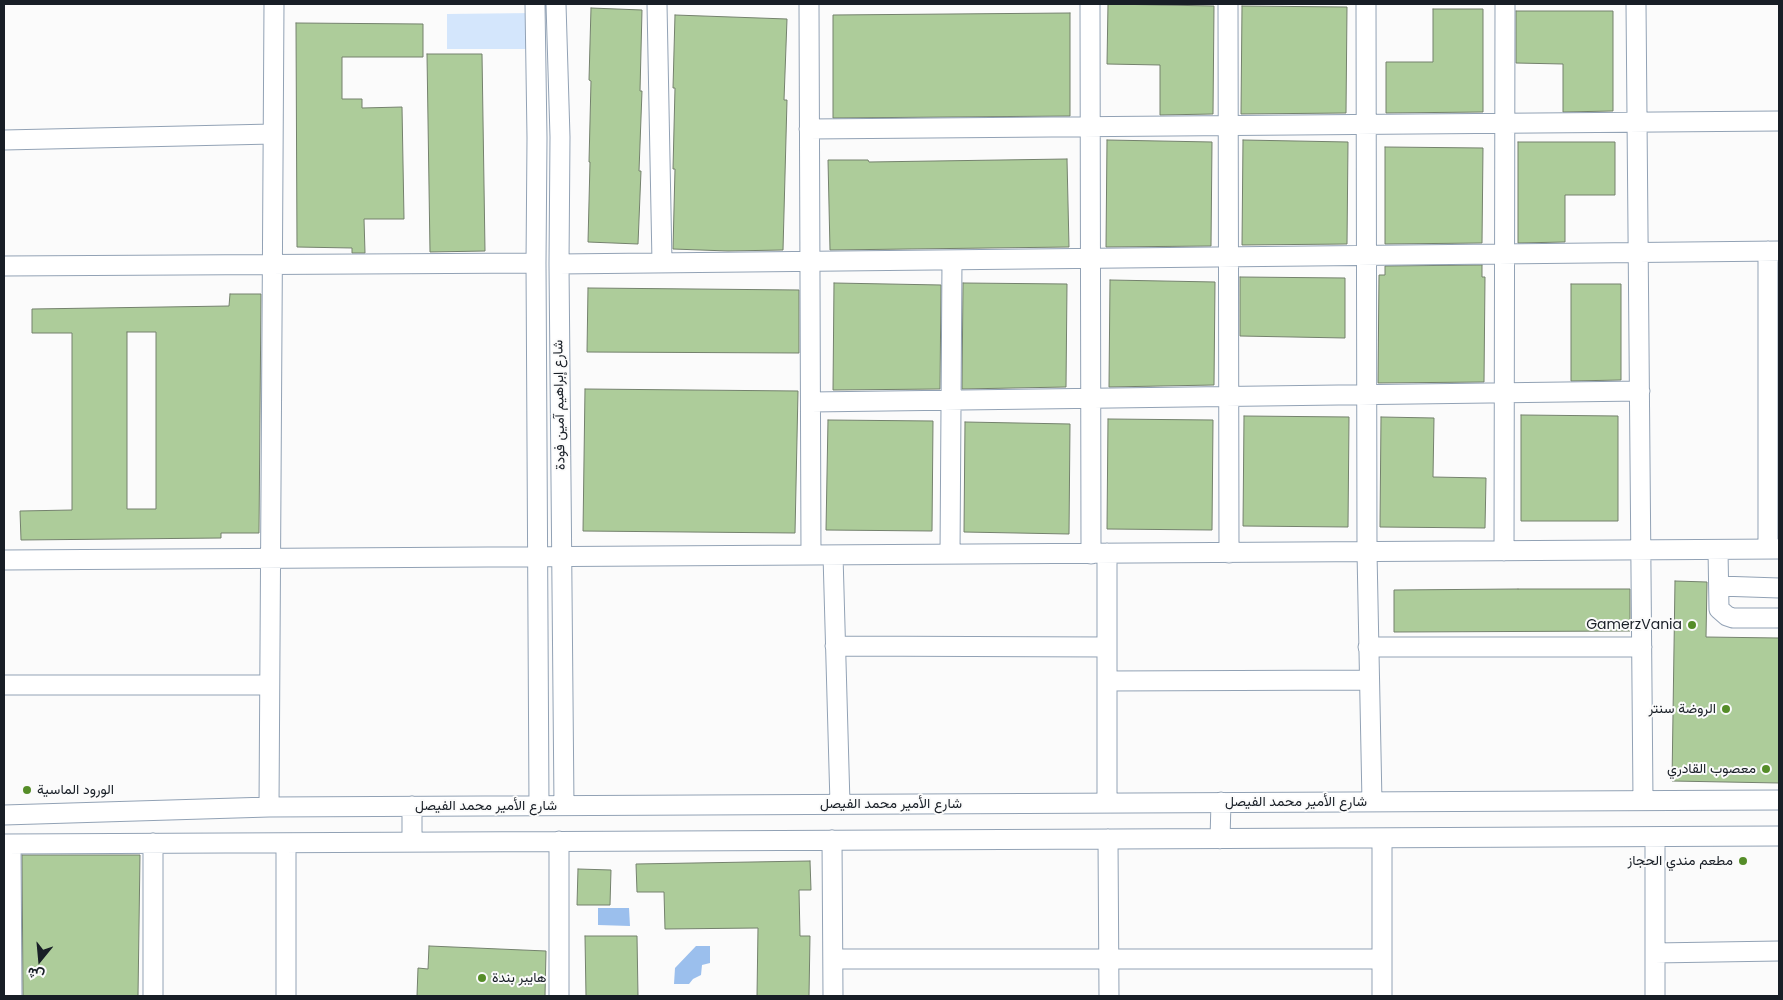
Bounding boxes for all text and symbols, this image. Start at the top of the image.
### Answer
street label: شارع إبراهيم آمين فودة [550,340,570,470]
place label: GamerzVania [1586,617,1682,633]
marker: GamerzVania [1686,619,1698,631]
place label: الروضة سنتر [1648,701,1716,717]
marker: الروضة سنتر [1720,703,1732,715]
place label: معصوب القادري [1667,761,1756,777]
marker: معصوب القادري [1760,763,1772,775]
place label: الورود الماسية [37,782,114,798]
marker: الورود الماسية [21,784,33,796]
street label: شارع الأمير محمد الفيصل [1225,794,1367,810]
street label: شارع الأمير محمد الفيصل [820,796,962,812]
street label: شارع الأمير محمد الفيصل [415,798,557,814]
place label: مطعم مندي الحجاز [1627,853,1733,869]
marker: مطعم مندي الحجاز [1737,855,1749,867]
north arrow [15,935,65,985]
text: ش [25,962,47,986]
place label: هايبر بندة [492,970,547,986]
marker: هايبر بندة [476,972,488,984]

